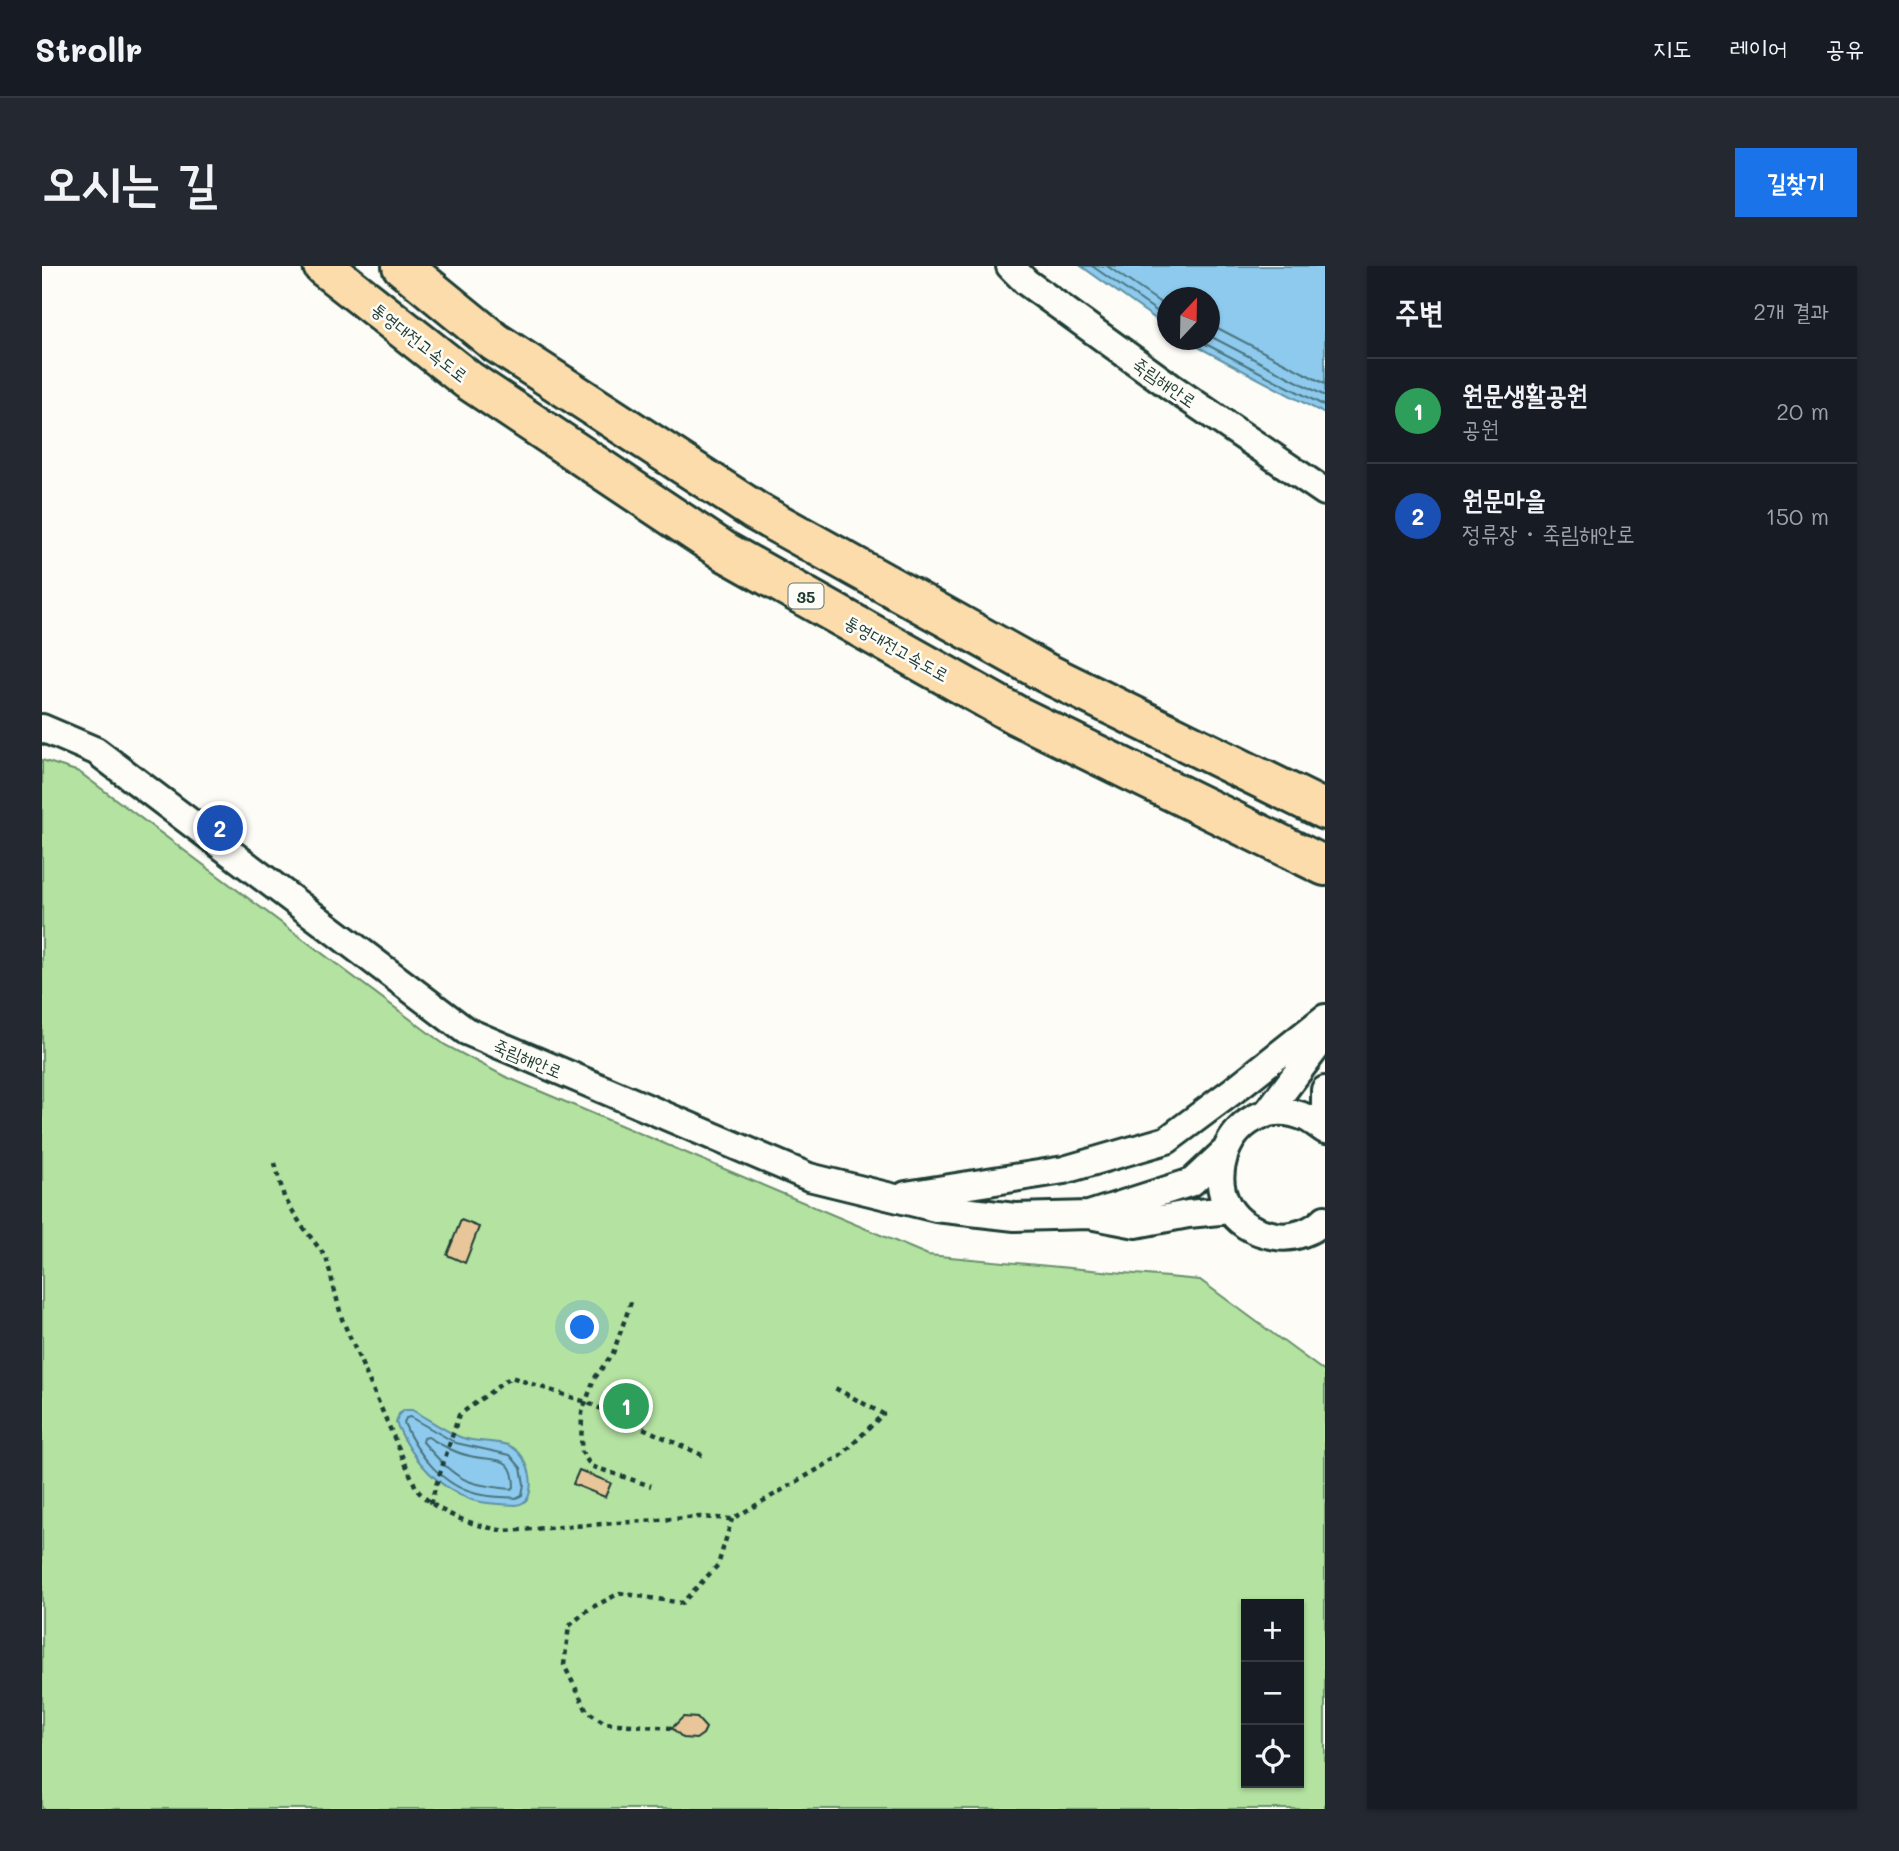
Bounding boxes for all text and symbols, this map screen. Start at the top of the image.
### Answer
text: Strollr [35,27,143,70]
text: 지도 [1653,32,1691,63]
text: 레이어 [1729,32,1787,63]
text: 공유 [1825,32,1864,63]
button: 길찾기 [1735,148,1857,217]
text: 오시는 길 [42,149,217,212]
north arrow [1157,287,1220,350]
text: 주변 [1395,291,1443,331]
text: 2개 결과 [1753,296,1829,326]
street label: 통영대전고속도로 [367,297,473,387]
street label: 죽림해안로 [1128,351,1202,413]
text: 원문생활공원 [1462,377,1588,411]
text: 1 [1413,396,1423,426]
text: 20 m [1776,396,1829,426]
text: 공원 [1462,413,1499,443]
text: 원문마을 [1462,482,1546,516]
text: 2 [1412,501,1424,531]
text: 150 m [1765,501,1829,531]
text: 정류장 · 죽림해안로 [1462,518,1635,548]
road number: 35 [788,584,824,608]
street label: 통영대전고속도로 [841,609,953,687]
pin: 2 [197,802,243,854]
street label: 죽림해안로 [490,1033,566,1083]
your location [565,1310,599,1344]
pin: 1 [603,1380,649,1432]
map controls [1241,1599,1304,1788]
button: + [1241,1599,1304,1662]
button: − [1241,1662,1304,1725]
button: locate [1241,1725,1304,1788]

